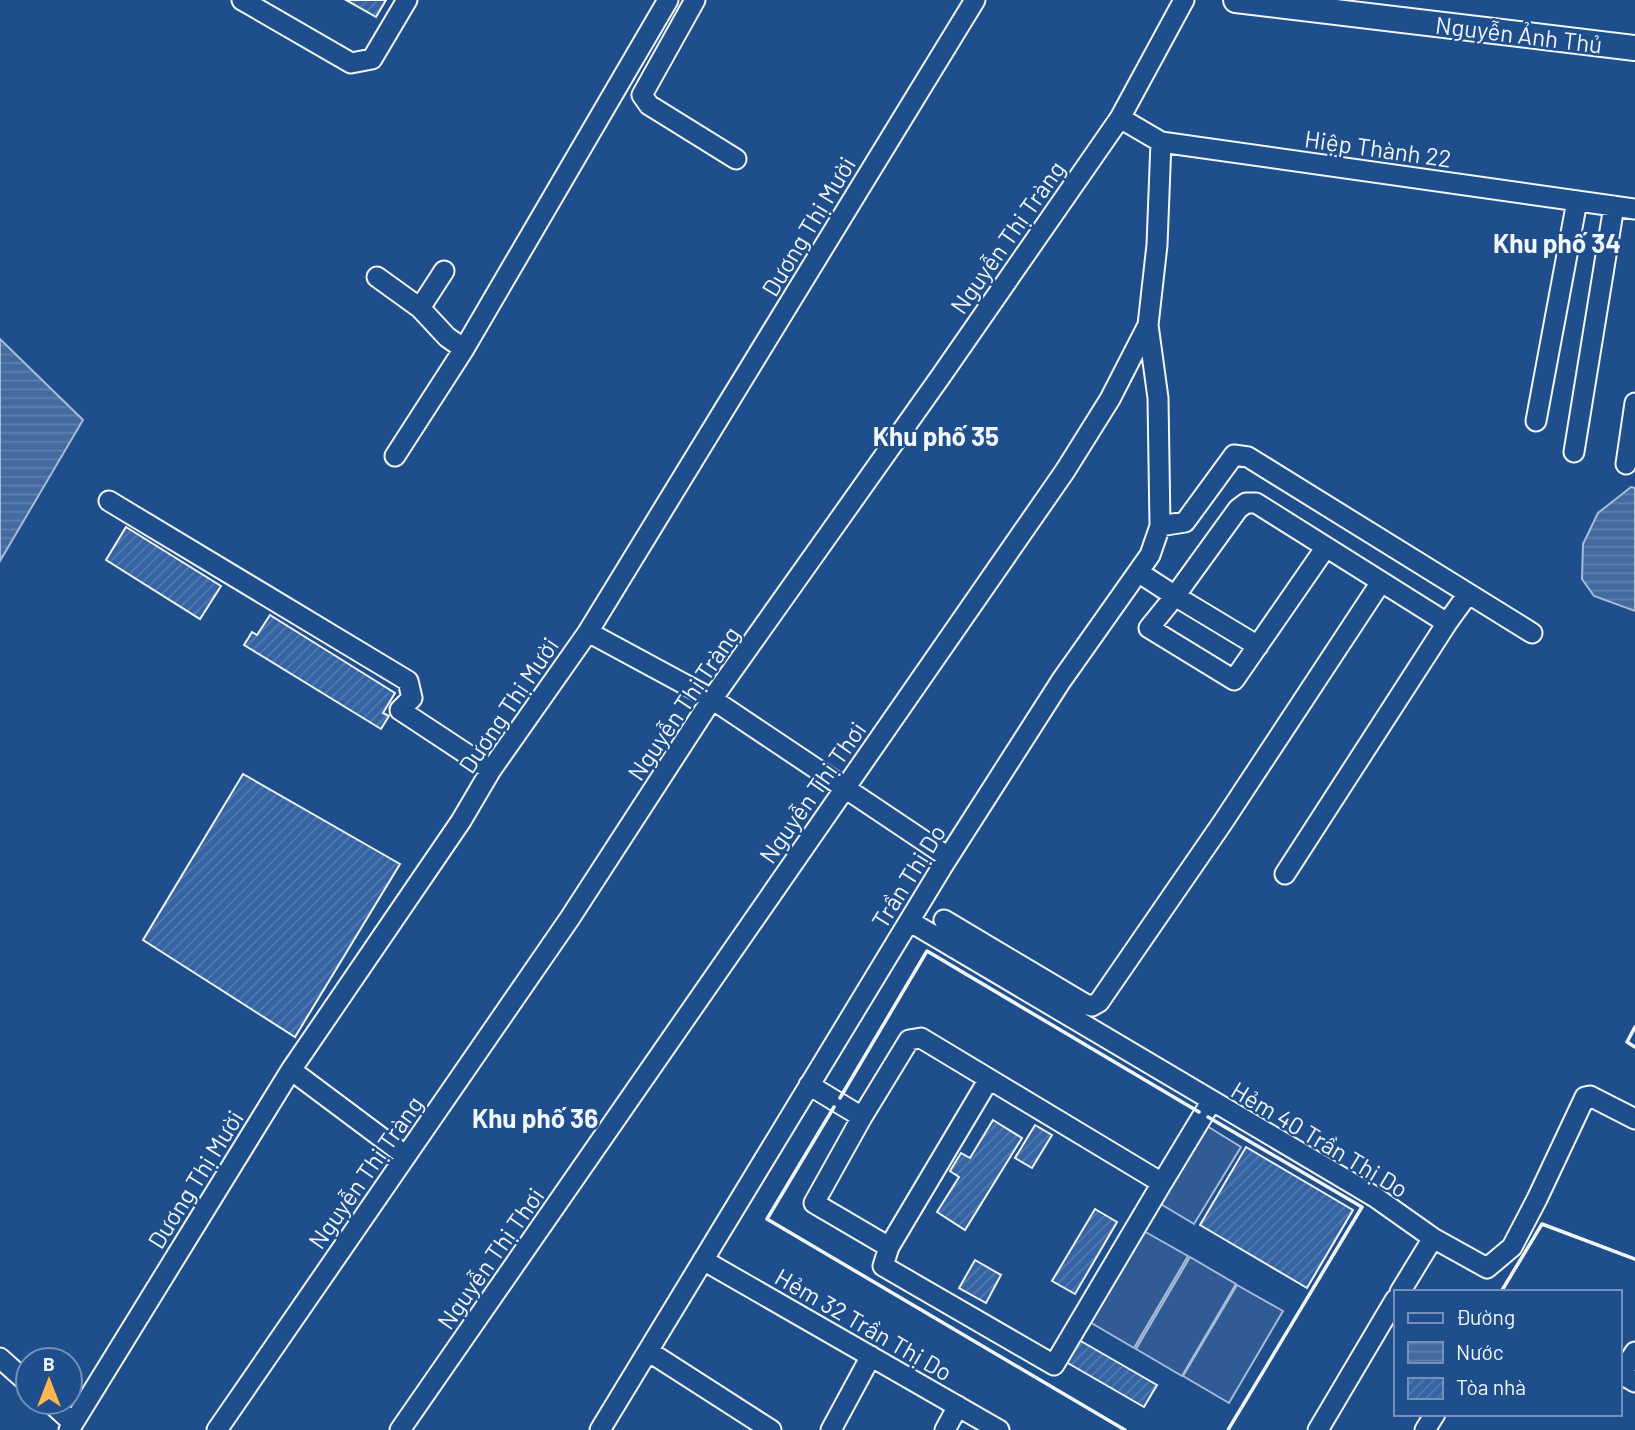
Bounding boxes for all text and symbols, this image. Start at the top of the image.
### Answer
street label: Nguyễn Ảnh Thủ [1434,9,1604,59]
street label: Hiệp Thành 22 [1303,123,1453,173]
street label: Dương Thị Mười [755,151,861,301]
street label: Nguyễn Thị Tràng [944,155,1070,319]
district label: Khu phố 34 [1493,227,1621,258]
district label: Khu phố 35 [873,420,999,451]
street label: Nguyễn Thị Tràng [621,620,745,786]
street label: Dương Thị Mười [452,632,564,778]
street label: Nguyễn Thị Thơi [753,716,871,868]
street label: Trần Thị Do [865,819,951,933]
street label: Hẻm 40 Trần Thị Do [1226,1075,1414,1203]
street label: Nguyễn Thị Tràng [302,1090,428,1254]
district label: Khu phố 36 [472,1102,598,1133]
street label: Dương Thị Mười [141,1105,249,1253]
street label: Nguyễn Thị Thơi [431,1182,549,1334]
street label: Hẻm 32 Trần Thị Do [770,1262,958,1386]
legend [1394,1290,1621,1416]
text: Đường [1456,1304,1515,1329]
text: Nước [1456,1339,1504,1364]
north arrow [14,1346,84,1416]
text: B [43,1352,55,1375]
text: Tòa nhà [1456,1374,1526,1399]

